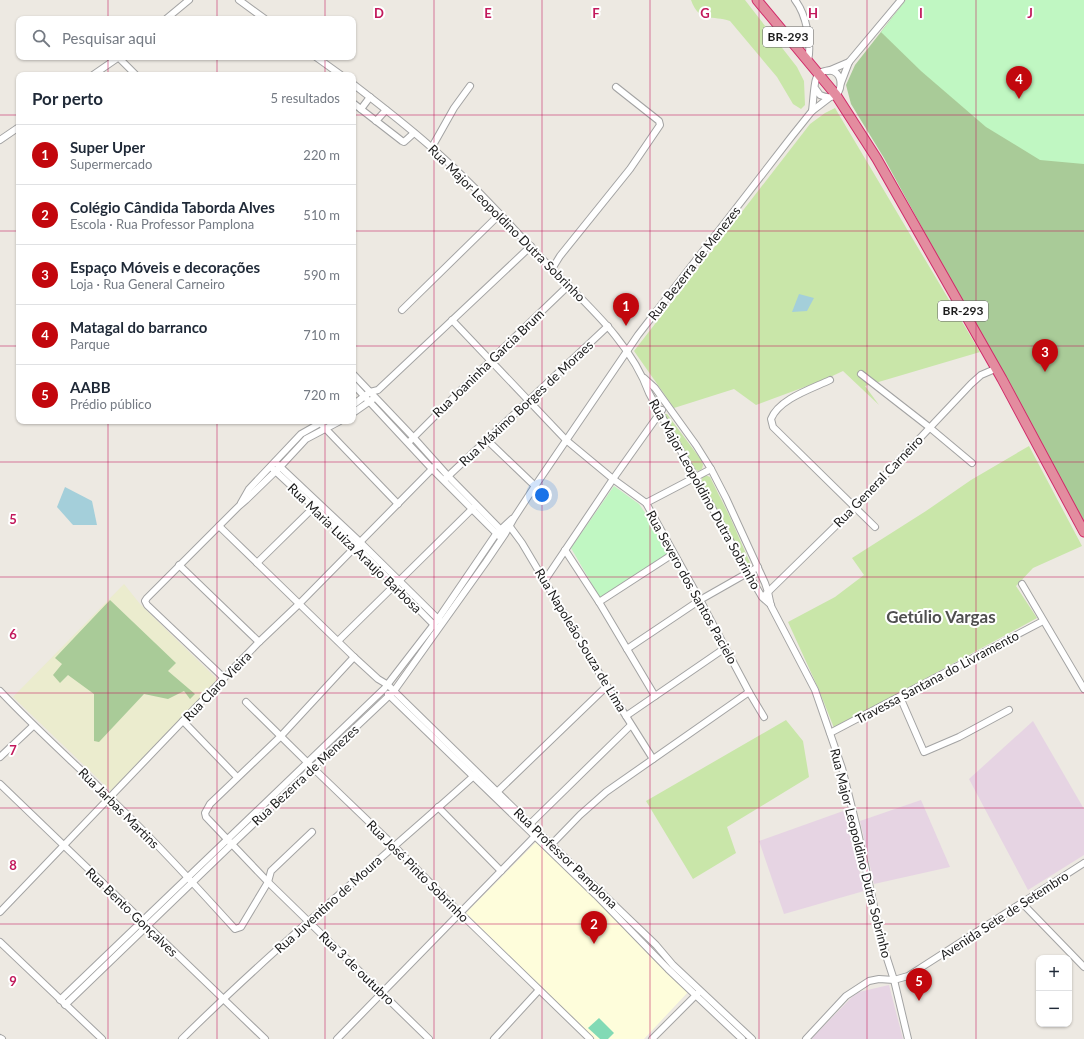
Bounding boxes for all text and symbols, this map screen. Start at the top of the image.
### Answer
text: D [374,5,384,21]
text: E [484,5,492,21]
text: F [592,5,600,21]
text: G [700,5,710,21]
text: H [808,5,818,21]
text: I [919,5,923,21]
text: J [1027,5,1033,21]
search box [16,16,356,60]
icon: search [30,27,52,49]
road number: BR-293 [763,27,813,47]
text: Pesquisar aqui [62,29,156,47]
pin: 4 [1006,66,1032,99]
text: Por perto [32,88,103,109]
text: 5 resultados [270,90,340,106]
text: Super Uper [70,138,145,156]
street label: Rua Major Leopoldino Dutra Sobrinho [425,141,589,305]
text: 1 [41,147,49,163]
text: 220 m [303,147,340,163]
text: Supermercado [70,156,152,172]
text: Colégio Cândida Taborda Alves [70,198,275,216]
street label: Rua Bezerra de Menezes [644,202,744,323]
text: 2 [41,207,49,223]
text: 510 m [303,207,340,223]
text: Escola · Rua Professor Pamplona [70,216,254,232]
text: Espaço Móveis e decorações [70,258,260,276]
text: 3 [41,267,49,283]
text: 590 m [303,267,340,283]
text: Loja · Rua General Carneiro [70,276,225,292]
pin: 1 [613,293,639,326]
road number: BR-293 [938,301,988,321]
street label: Rua Joaninha Garcia Brum [429,306,547,420]
text: Matagal do barranco [70,318,207,336]
text: 4 [41,327,49,343]
text: 710 m [303,327,340,343]
text: Parque [70,336,110,352]
street label: Rua Máximo Borges de Moraes [456,336,597,469]
pin: 3 [1032,339,1058,372]
text: AABB [70,378,111,396]
text: 5 [41,387,49,403]
text: 720 m [303,387,340,403]
text: Prédio público [70,396,152,412]
street label: Rua Major Leopoldino Dutra Sobrinho [646,396,764,592]
street label: Rua General Carneiro [830,432,926,530]
street label: Rua Maria Luiza Araujo Barbosa [285,480,425,616]
your location [532,485,552,505]
street label: Rua Severo dos Santos Pacielo [643,507,741,667]
text: 5 [9,511,17,527]
street label: Rua Napoleão Souza de Lima [532,565,630,715]
district label: Getúlio Vargas [886,606,996,627]
text: 6 [9,626,17,642]
street label: Travessa Santana do Livramento [853,627,1021,727]
street label: Rua Claro Vieira [180,648,254,724]
street label: Rua Bezerra de Menezes [248,721,362,829]
text: 7 [9,742,17,758]
street label: Rua Major Leopoldino Dutra Sobrinho [827,746,895,960]
street label: Rua Jarbas Martins [75,764,163,852]
street label: Rua Professor Pamplona [511,804,621,912]
street label: Rua José Pinto Sobrinho [364,817,472,925]
street label: Rua Juventino de Moura [271,852,385,956]
text: 8 [9,857,17,873]
street label: Rua Bento Gonçalves [83,864,181,960]
street label: Avenida Sete de Setembro [937,867,1071,963]
pin: 2 [581,911,607,944]
street label: Rua 3 de outubro [316,928,398,1008]
map controls [1036,955,1072,1027]
button: + [1036,955,1072,991]
pin: 5 [906,968,932,1001]
text: 9 [9,973,17,989]
button: − [1036,991,1072,1027]

